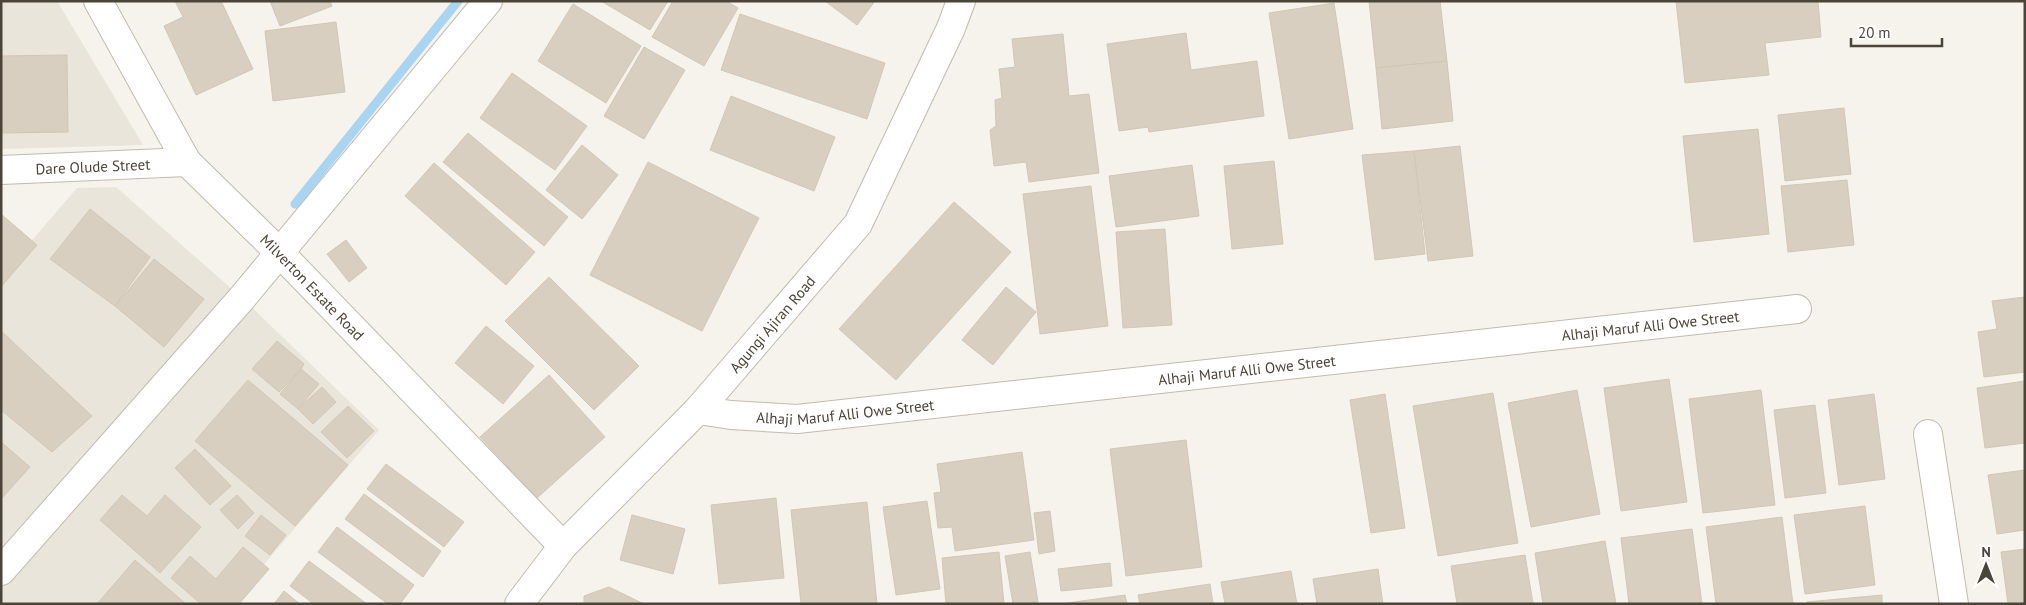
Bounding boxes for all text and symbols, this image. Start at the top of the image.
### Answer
scale bar [1851,15,1942,47]
text: 20 m [1858,23,1891,42]
street label: Dare Olude Street [35,154,151,178]
street label: Milverton Estate Road [256,230,368,344]
street label: Agungi Ajiran Road [725,271,819,376]
street label: Alhaji Maruf Alli Owe Street [1561,306,1740,344]
street label: Alhaji Maruf Alli Owe Street [1157,350,1337,389]
street label: Alhaji Maruf Alli Owe Street [756,394,935,428]
north arrow [1961,540,2011,590]
text: N [1981,543,1991,561]

